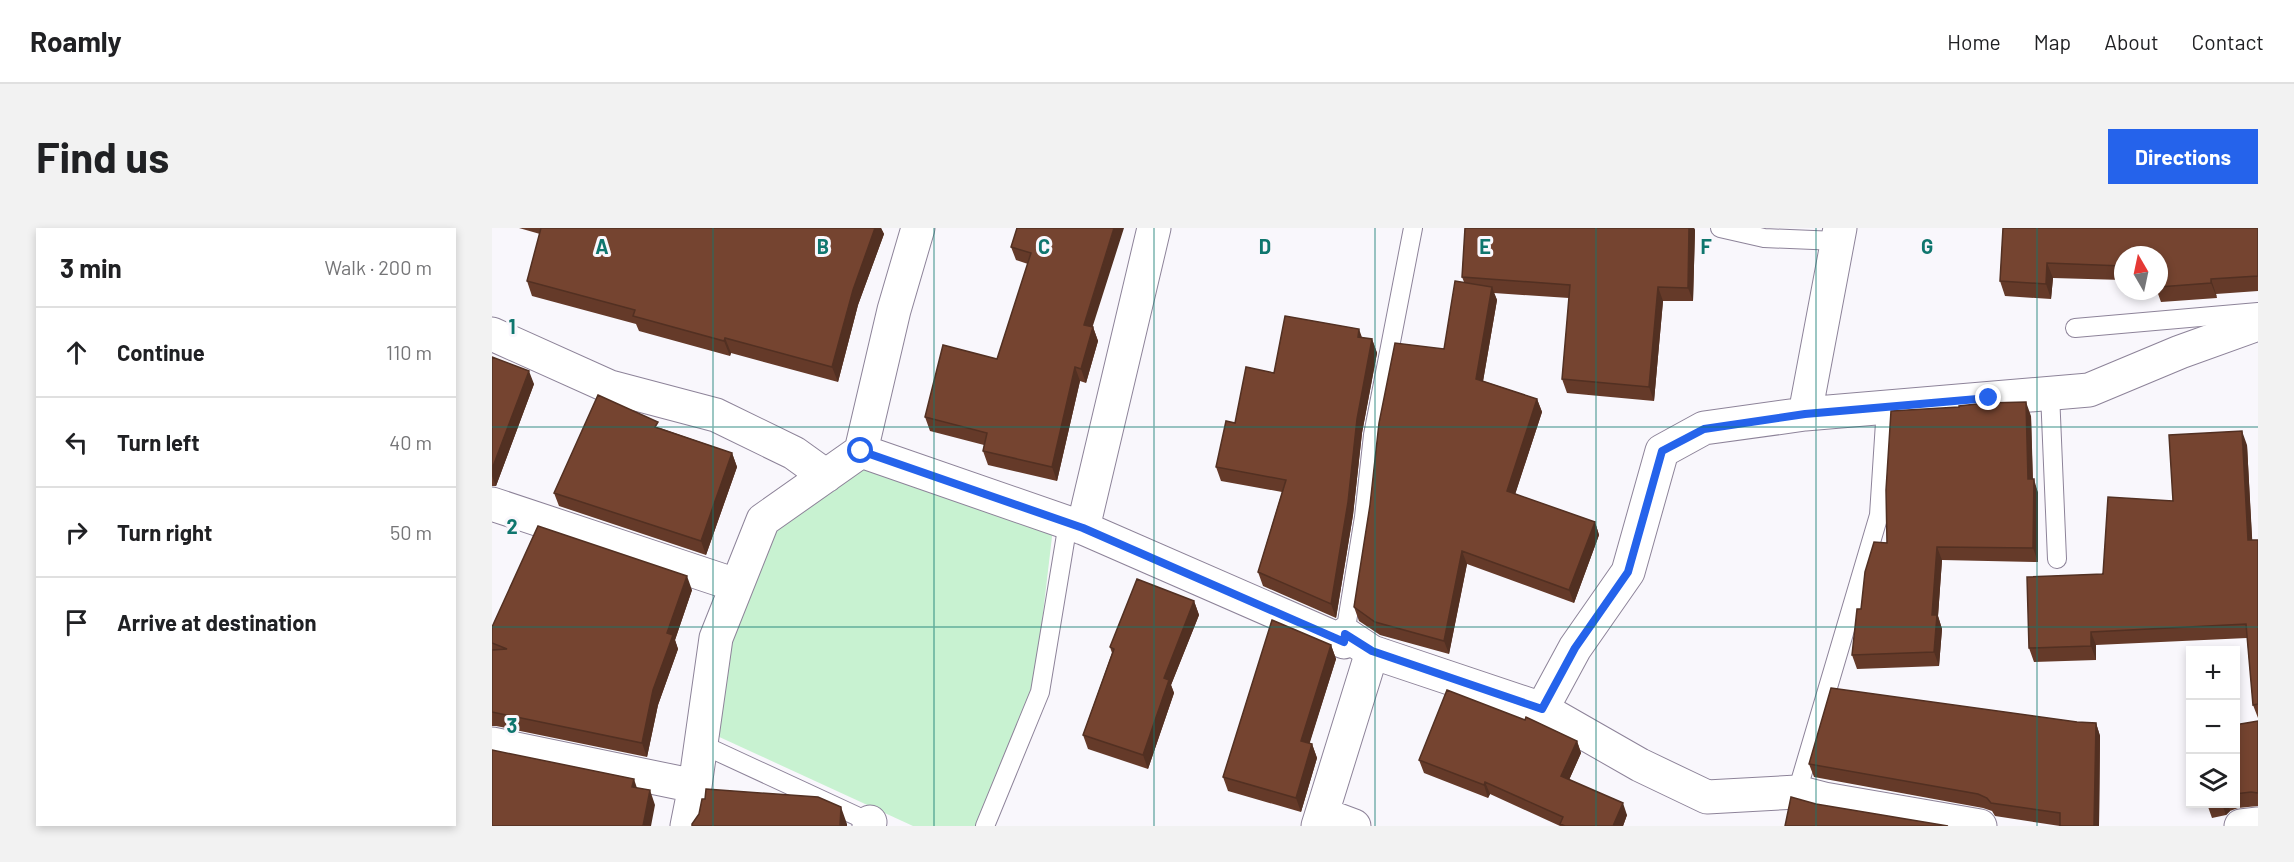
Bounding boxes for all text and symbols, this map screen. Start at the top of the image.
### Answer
text: Roamly [30,24,122,58]
text: Home [1947,29,2001,54]
text: Map [2034,29,2071,54]
text: About [2104,29,2159,54]
text: Contact [2192,29,2264,54]
button: Directions [2108,129,2258,184]
text: Find us [36,131,169,181]
text: A [595,234,609,258]
text: B [817,234,829,258]
text: C [1038,234,1050,258]
text: D [1259,234,1271,258]
text: E [1479,234,1491,258]
text: F [1700,234,1712,258]
text: G [1921,234,1933,258]
north arrow [2114,246,2168,300]
text: 3 min [60,252,122,283]
text: Walk · 200 m [324,255,432,279]
text: 1 [508,314,516,338]
icon: ahead [60,336,93,369]
text: Continue [117,339,205,365]
text: 110 m [386,340,432,364]
route end [1975,384,2001,410]
icon: left [60,426,93,459]
text: Turn left [117,429,200,455]
text: 40 m [389,430,432,454]
route start [847,437,873,463]
text: 2 [506,514,518,538]
icon: right [60,516,93,549]
text: Turn right [117,519,212,545]
text: 50 m [390,520,432,544]
icon: arrive [60,606,93,639]
text: Arrive at destination [117,609,316,635]
map controls [2186,646,2240,808]
button: + [2186,646,2240,700]
button: − [2186,700,2240,754]
text: 3 [507,713,517,737]
button: layers [2186,754,2240,808]

